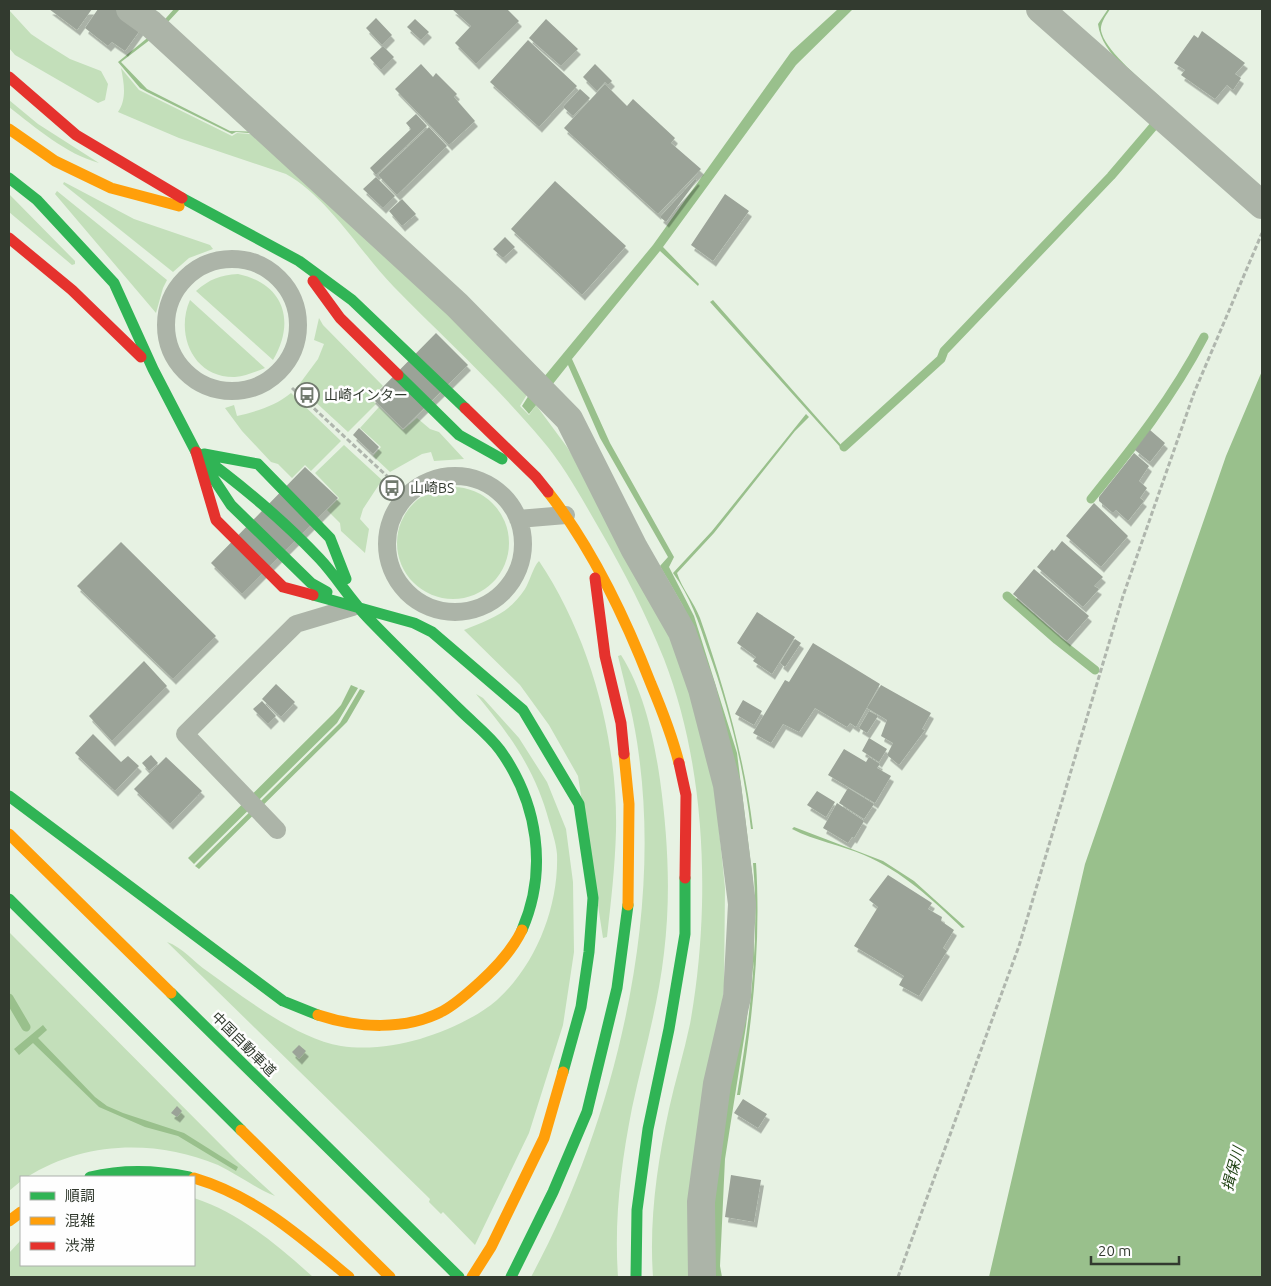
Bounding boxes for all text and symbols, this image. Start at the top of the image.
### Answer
bus stop icon: 山崎インター [294,382,320,408]
place label: 山崎インター [324,387,408,403]
bus stop icon: 山崎BS [379,475,405,501]
place label: 山崎BS [410,480,454,496]
street label: 中国自動車道 [209,1009,279,1079]
water label: 揖保川 [1218,1143,1247,1193]
legend [20,1176,195,1266]
text: 順調 [65,1187,95,1204]
text: 混雑 [65,1212,95,1229]
scale bar [1091,1234,1178,1266]
text: 渋滞 [65,1237,95,1254]
text: 20 m [1098,1242,1131,1259]

